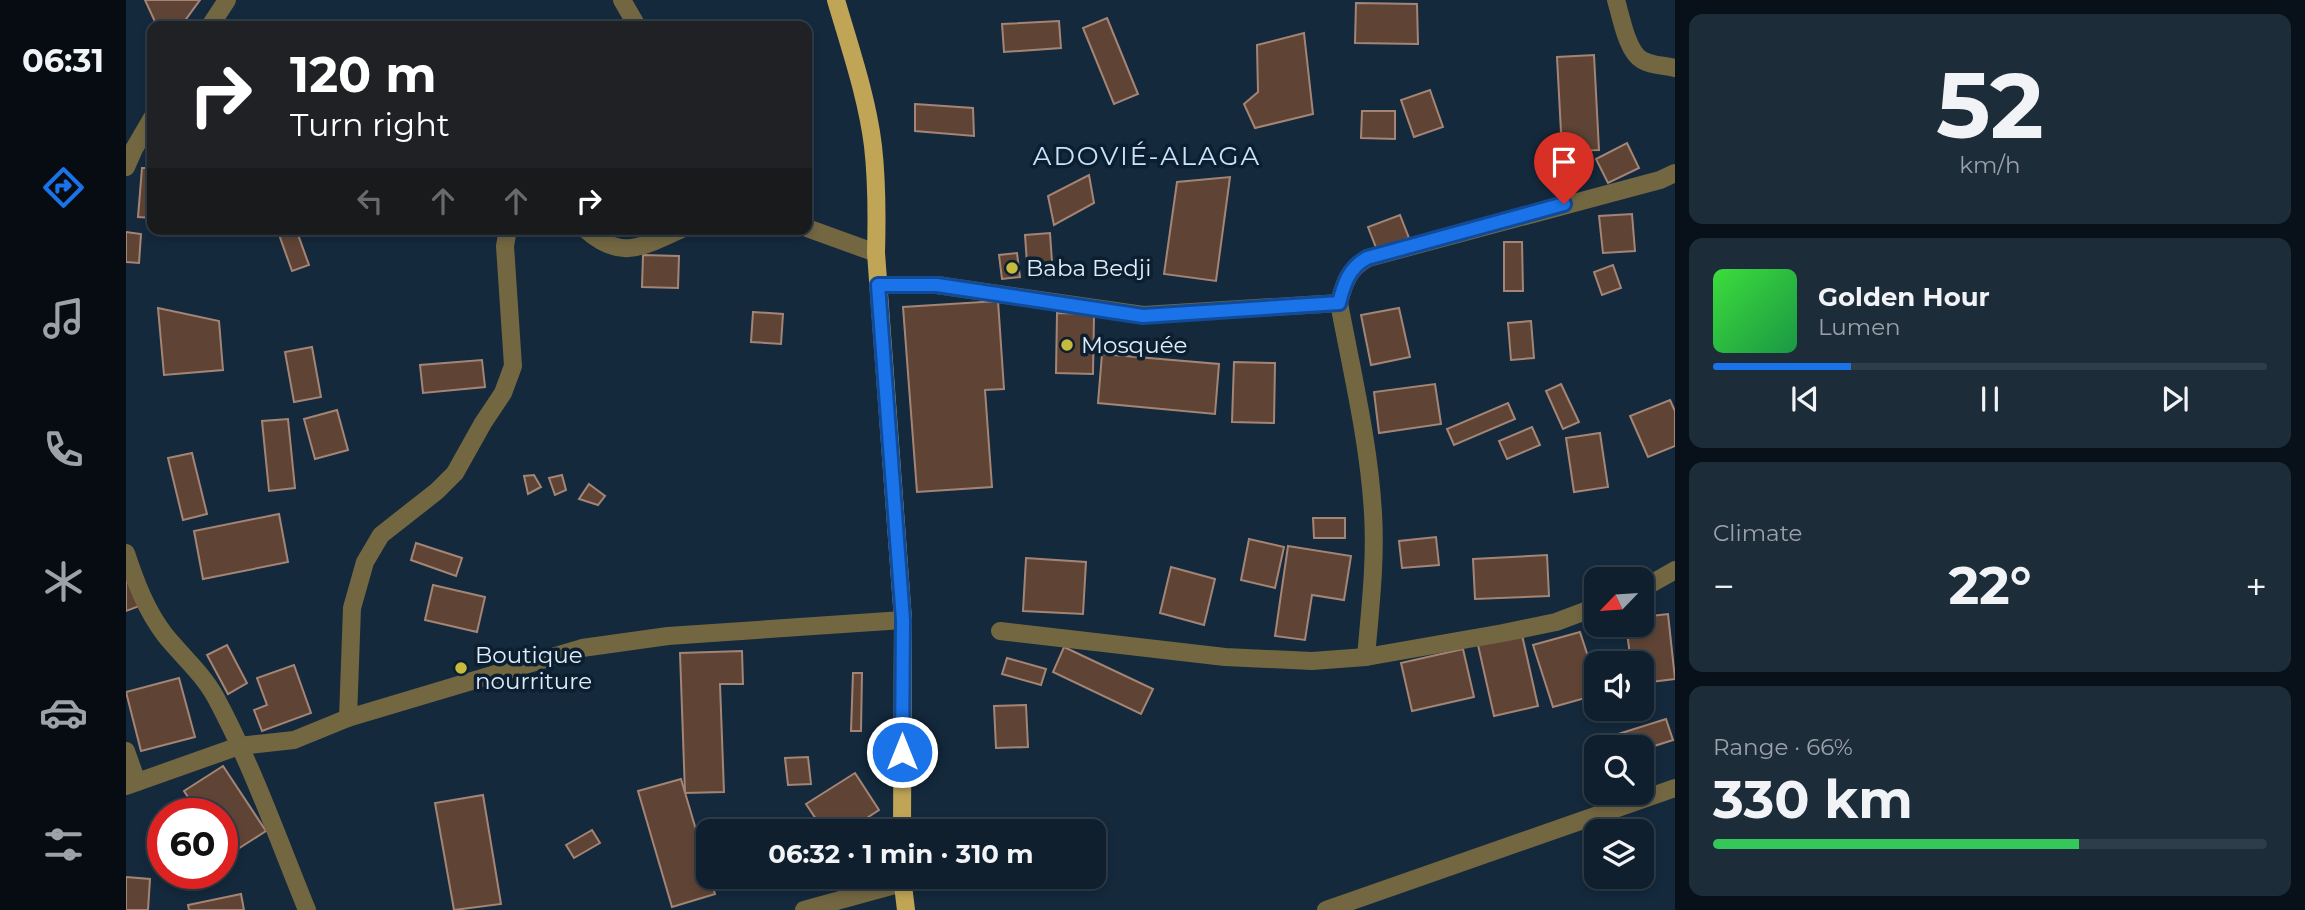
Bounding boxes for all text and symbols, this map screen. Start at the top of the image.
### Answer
text: 06:31 [22,41,104,80]
text: 120 m [290,45,437,104]
icon: right [175,49,266,140]
text: 52 [1936,50,2044,161]
text: Turn right [290,105,450,144]
pin [1534,132,1594,204]
district label: ADOVIÉ-ALAGA [1033,140,1261,172]
icon: arrive [1545,143,1583,181]
text: km/h [1959,151,2021,179]
icon: directions [39,163,88,212]
icon: left [351,182,389,220]
icon: ahead [424,182,462,220]
icon: ahead [497,182,535,220]
icon: right [570,182,608,220]
place label: Baba Bedji [1026,254,1151,282]
marker: Baba Bedji [1004,260,1020,276]
text: Golden Hour [1818,281,1990,313]
icon: music [39,294,88,343]
text: Lumen [1818,313,1901,341]
place label: Mosquée [1081,331,1187,359]
marker: Mosquée [1059,337,1075,353]
icon: previous [1786,380,1824,418]
icon: pause [1971,380,2009,418]
icon: next [2156,380,2194,418]
icon: phone [39,425,88,474]
text: Climate [1713,519,1802,547]
text: 22° [1948,554,2032,617]
icon: climate [39,557,88,606]
text: − [1713,563,1735,610]
text: + [2245,563,2267,610]
north arrow [1584,567,1654,637]
map controls [1584,567,1654,889]
place label: Boutique nourriture [475,641,592,695]
button: sound [1584,651,1654,721]
marker: Boutique nourriture [453,660,469,676]
icon: car [39,688,88,737]
position arrow [865,715,939,789]
text: Range · 66% [1713,733,1853,761]
button: search [1584,735,1654,805]
text: 330 km [1713,768,1913,831]
speed limit sign: 60 [147,798,238,889]
button: layers [1584,819,1654,889]
icon: filters [39,820,88,869]
text: 06:32 · 1 min · 310 m [768,838,1034,870]

